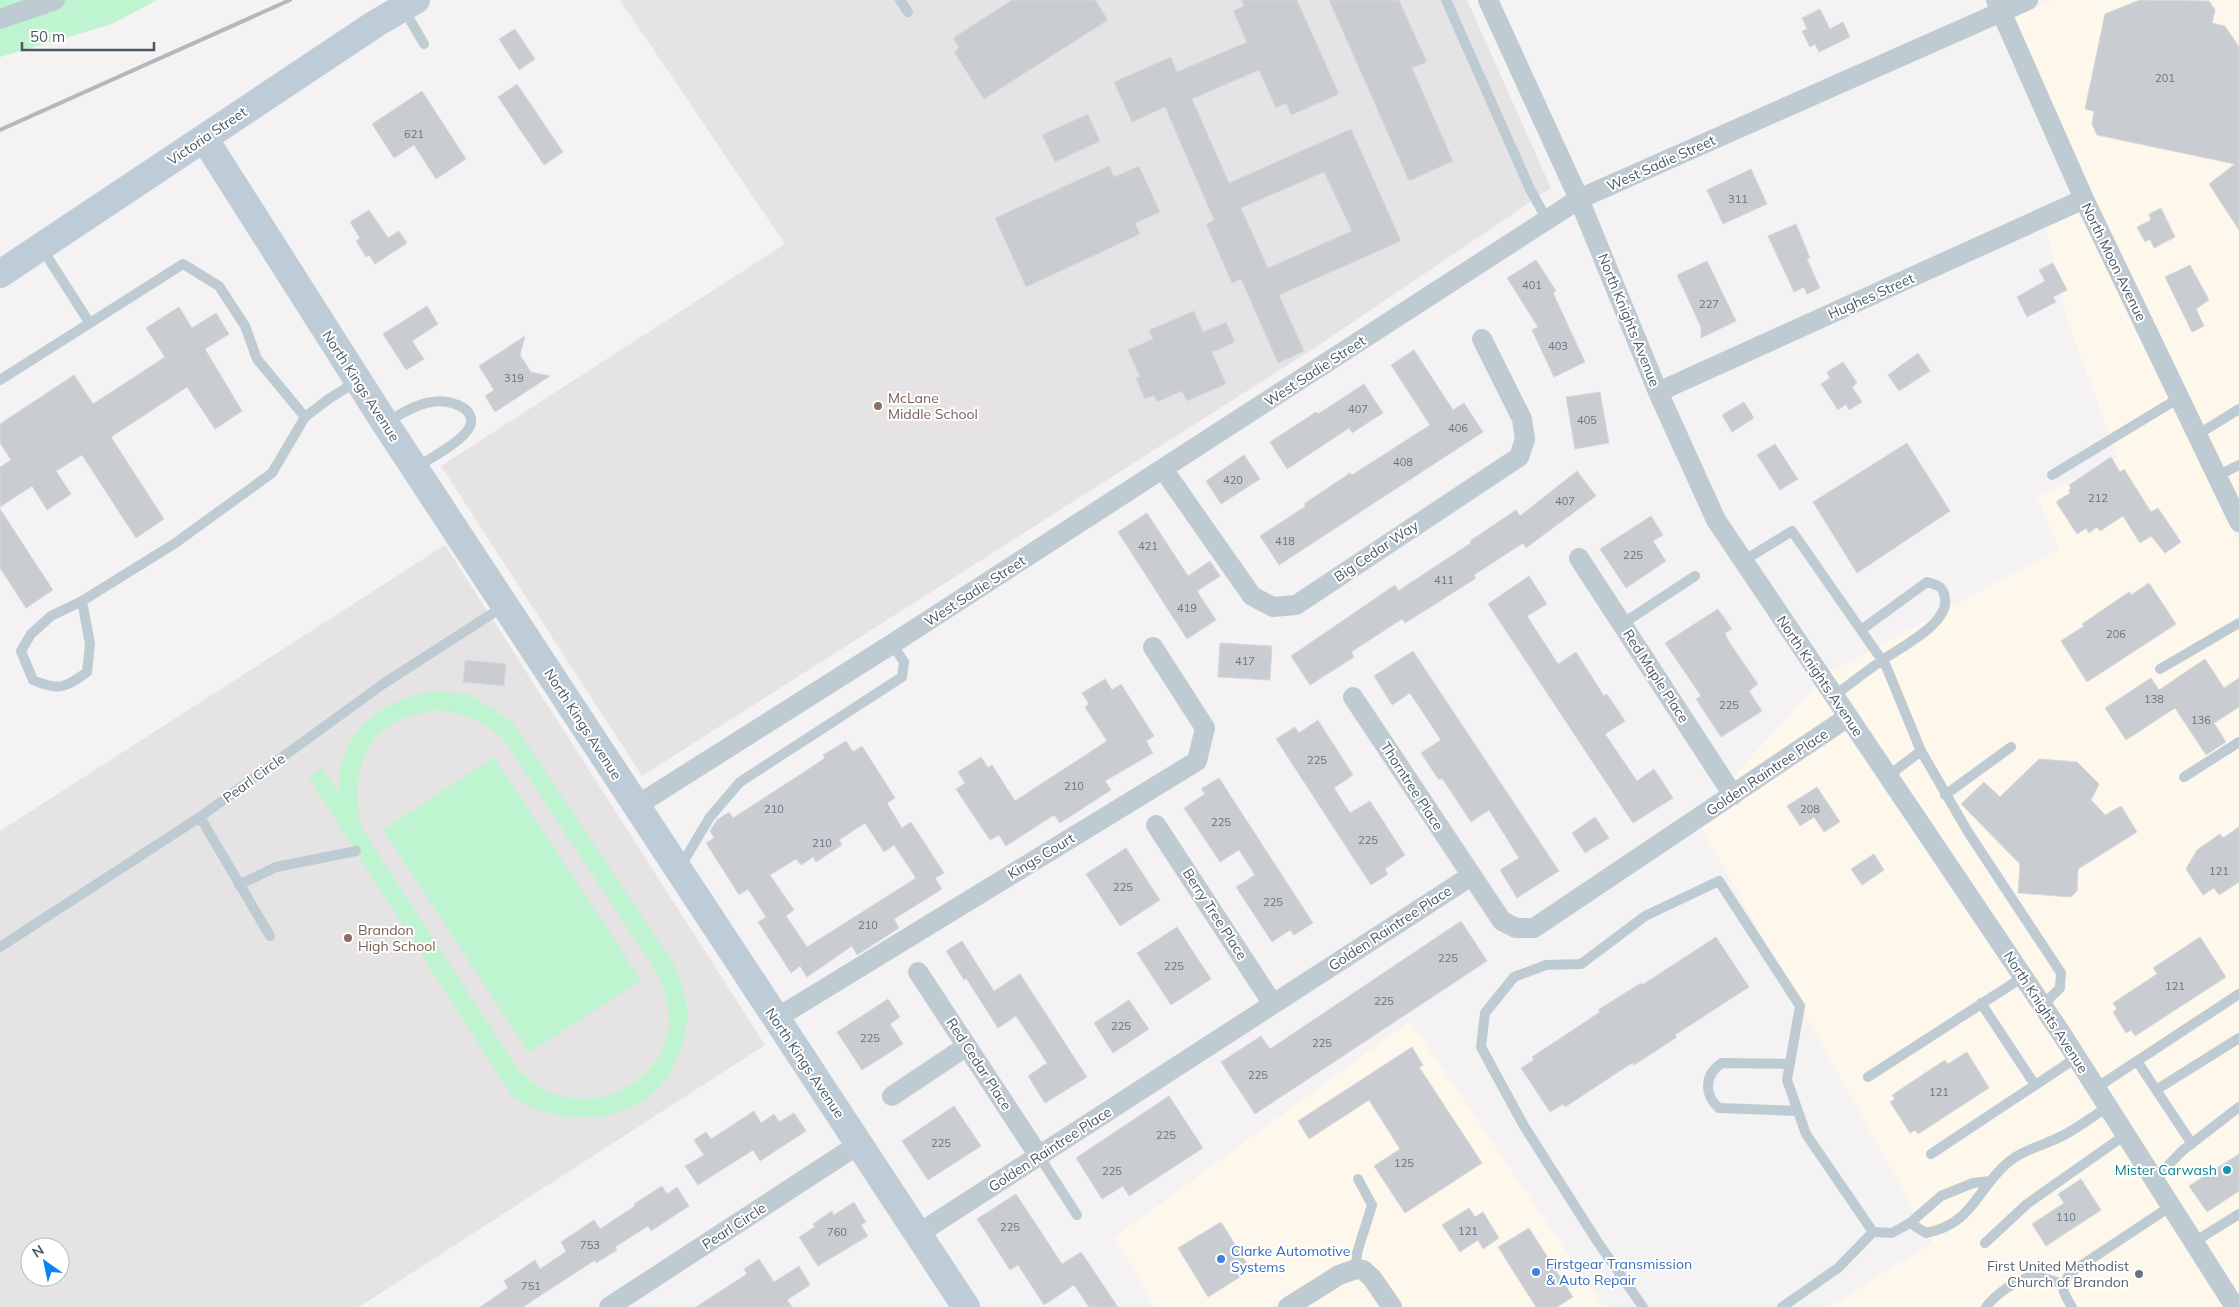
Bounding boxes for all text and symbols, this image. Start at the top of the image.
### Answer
scale bar [22,20,155,52]
text: 50 m [30,27,65,46]
house number: 201 [2155,71,2175,85]
street label: Victoria Street [164,103,250,169]
house number: 621 [404,127,424,141]
street label: West Sadie Street [1604,131,1718,195]
house number: 311 [1728,192,1748,206]
street label: North Moon Avenue [2078,200,2150,324]
street label: North Knights Avenue [1594,251,1664,389]
street label: Hughes Street [1825,269,1917,323]
house number: 401 [1522,278,1542,292]
house number: 227 [1699,297,1719,311]
street label: North Kings Avenue [318,327,404,445]
street label: West Sadie Street [1261,332,1369,410]
house number: 403 [1548,339,1568,353]
house number: 319 [504,371,524,385]
place label: McLane Middle School [888,389,978,423]
marker: McLane Middle School [872,400,884,412]
house number: 407 [1348,402,1368,416]
house number: 405 [1577,413,1597,427]
house number: 406 [1448,421,1468,435]
house number: 408 [1393,455,1413,469]
house number: 420 [1223,473,1243,487]
house number: 212 [2088,491,2108,505]
house number: 407 [1555,494,1575,508]
street label: Big Cedar Way [1330,516,1422,586]
house number: 418 [1275,534,1295,548]
house number: 421 [1138,539,1158,553]
house number: 225 [1623,548,1643,562]
street label: West Sadie Street [921,552,1029,630]
house number: 411 [1434,573,1454,587]
house number: 419 [1177,601,1197,615]
street label: North Knights Avenue [1773,612,1867,740]
street label: Red Maple Place [1619,626,1693,726]
house number: 206 [2106,627,2126,641]
house number: 417 [1235,654,1255,668]
street label: North Kings Avenue [540,665,626,783]
house number: 138 [2144,692,2164,706]
house number: 225 [1719,698,1739,712]
house number: 136 [2191,713,2211,727]
street label: Golden Raintree Place [1703,725,1831,819]
street label: Thorntree Place [1377,738,1447,834]
street label: Pearl Circle [219,749,289,807]
house number: 225 [1307,753,1327,767]
house number: 210 [1064,779,1084,793]
house number: 210 [764,802,784,816]
house number: 208 [1800,802,1820,816]
house number: 225 [1211,815,1231,829]
street label: Kings Court [1004,829,1078,883]
house number: 225 [1358,833,1378,847]
house number: 210 [812,836,832,850]
house number: 121 [2209,864,2229,878]
street label: Berry Tree Place [1179,865,1251,963]
house number: 225 [1113,880,1133,894]
street label: Golden Raintree Place [1325,881,1455,975]
house number: 225 [1263,895,1283,909]
house number: 210 [858,918,878,932]
place label: Brandon High School [358,921,436,955]
marker: Brandon High School [342,932,354,944]
street label: North Knights Avenue [2000,948,2092,1076]
house number: 225 [1438,951,1458,965]
house number: 225 [1164,959,1184,973]
house number: 121 [2165,979,2185,993]
house number: 225 [1374,994,1394,1008]
street label: North Kings Avenue [762,1005,848,1121]
street label: Red Cedar Place [942,1014,1016,1114]
house number: 225 [1111,1019,1131,1033]
house number: 225 [860,1031,880,1045]
house number: 225 [1312,1036,1332,1050]
house number: 225 [1248,1068,1268,1082]
house number: 121 [1929,1085,1949,1099]
street label: Golden Raintree Place [985,1102,1115,1196]
house number: 225 [1156,1128,1176,1142]
house number: 225 [931,1136,951,1150]
house number: 125 [1394,1156,1414,1170]
place label: Mister Carwash [2115,1161,2217,1179]
house number: 225 [1102,1164,1122,1178]
marker: Mister Carwash [2221,1164,2233,1176]
street label: Pearl Circle [699,1199,769,1253]
house number: 110 [2056,1210,2076,1224]
house number: 225 [1000,1220,1020,1234]
house number: 121 [1458,1224,1478,1238]
house number: 760 [827,1225,847,1239]
north arrow [20,1237,70,1287]
house number: 753 [580,1238,600,1252]
text: N [29,1241,47,1262]
place label: Clarke Automotive Systems [1231,1242,1350,1276]
marker: Clarke Automotive Systems [1215,1253,1227,1265]
place label: Firstgear Transmission & Auto Repair [1546,1255,1692,1289]
place label: First United Methodist Church of Brandon [1987,1257,2129,1291]
marker: Firstgear Transmission & Auto Repair [1530,1266,1542,1278]
marker: First United Methodist Church of Brandon [2133,1268,2145,1280]
house number: 751 [521,1279,541,1293]

